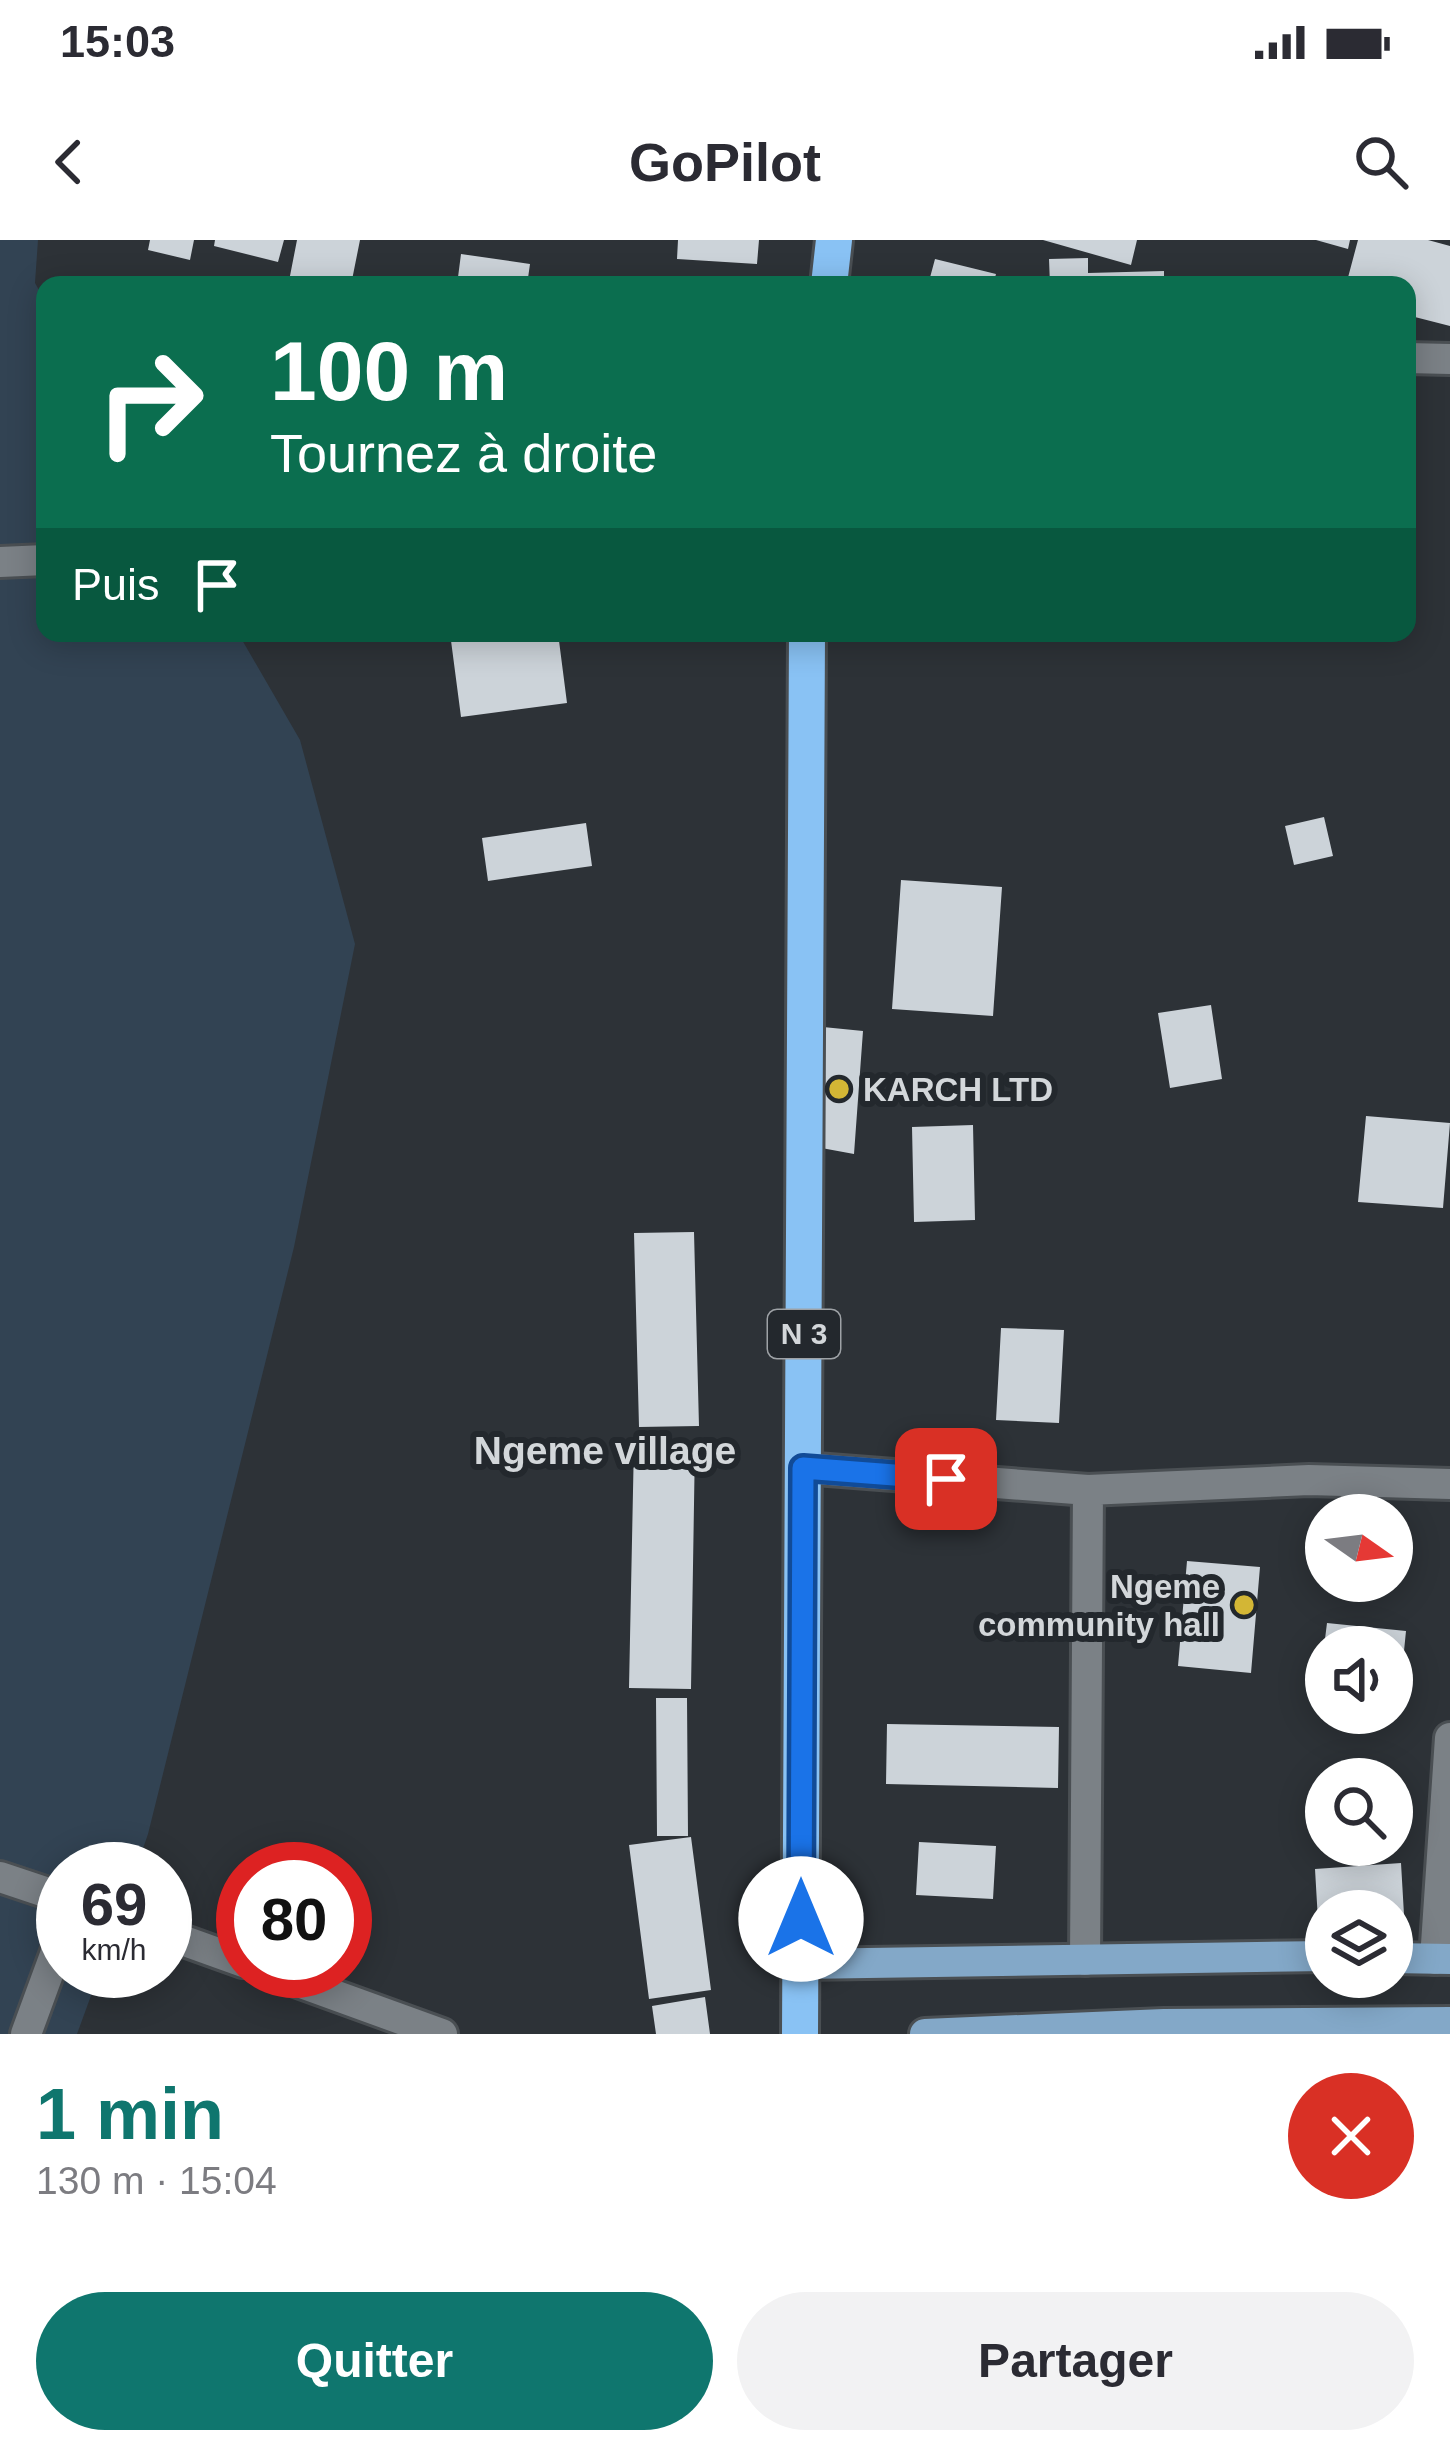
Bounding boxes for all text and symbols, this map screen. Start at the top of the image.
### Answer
text: 15:03 [60,16,175,67]
icon: back [36,129,102,195]
icon: search [1348,129,1414,195]
text: GoPilot [629,132,821,192]
icon: right [72,324,228,480]
text: 100 m [270,324,508,418]
text: Tournez à droite [270,423,657,483]
icon: arrive [184,552,250,618]
text: Puis [72,559,160,610]
place label: KARCH LTD [863,1071,1053,1108]
marker: KARCH LTD [826,1076,852,1102]
road number: N 3 [768,1310,840,1358]
pin [895,1428,997,1530]
district label: Ngeme village [474,1429,736,1472]
icon: arrive [913,1446,979,1512]
north arrow [1305,1494,1413,1602]
map controls [1305,1494,1413,1998]
place label: Ngeme community hall [978,1568,1220,1643]
marker: Ngeme community hall [1231,1592,1257,1618]
button: sound [1305,1626,1413,1734]
button: search [1305,1758,1413,1866]
speed limit sign: 80 [216,1842,372,1998]
position arrow [738,1856,864,1982]
text: 69 [81,1871,147,1938]
button: layers [1305,1890,1413,1998]
text: km/h [81,1933,147,1966]
button: close [1288,2073,1414,2199]
text: 1 min [36,2074,224,2154]
text: 130 m · 15:04 [36,2159,277,2202]
button: Quitter [36,2292,713,2430]
button: Partager [737,2292,1414,2430]

